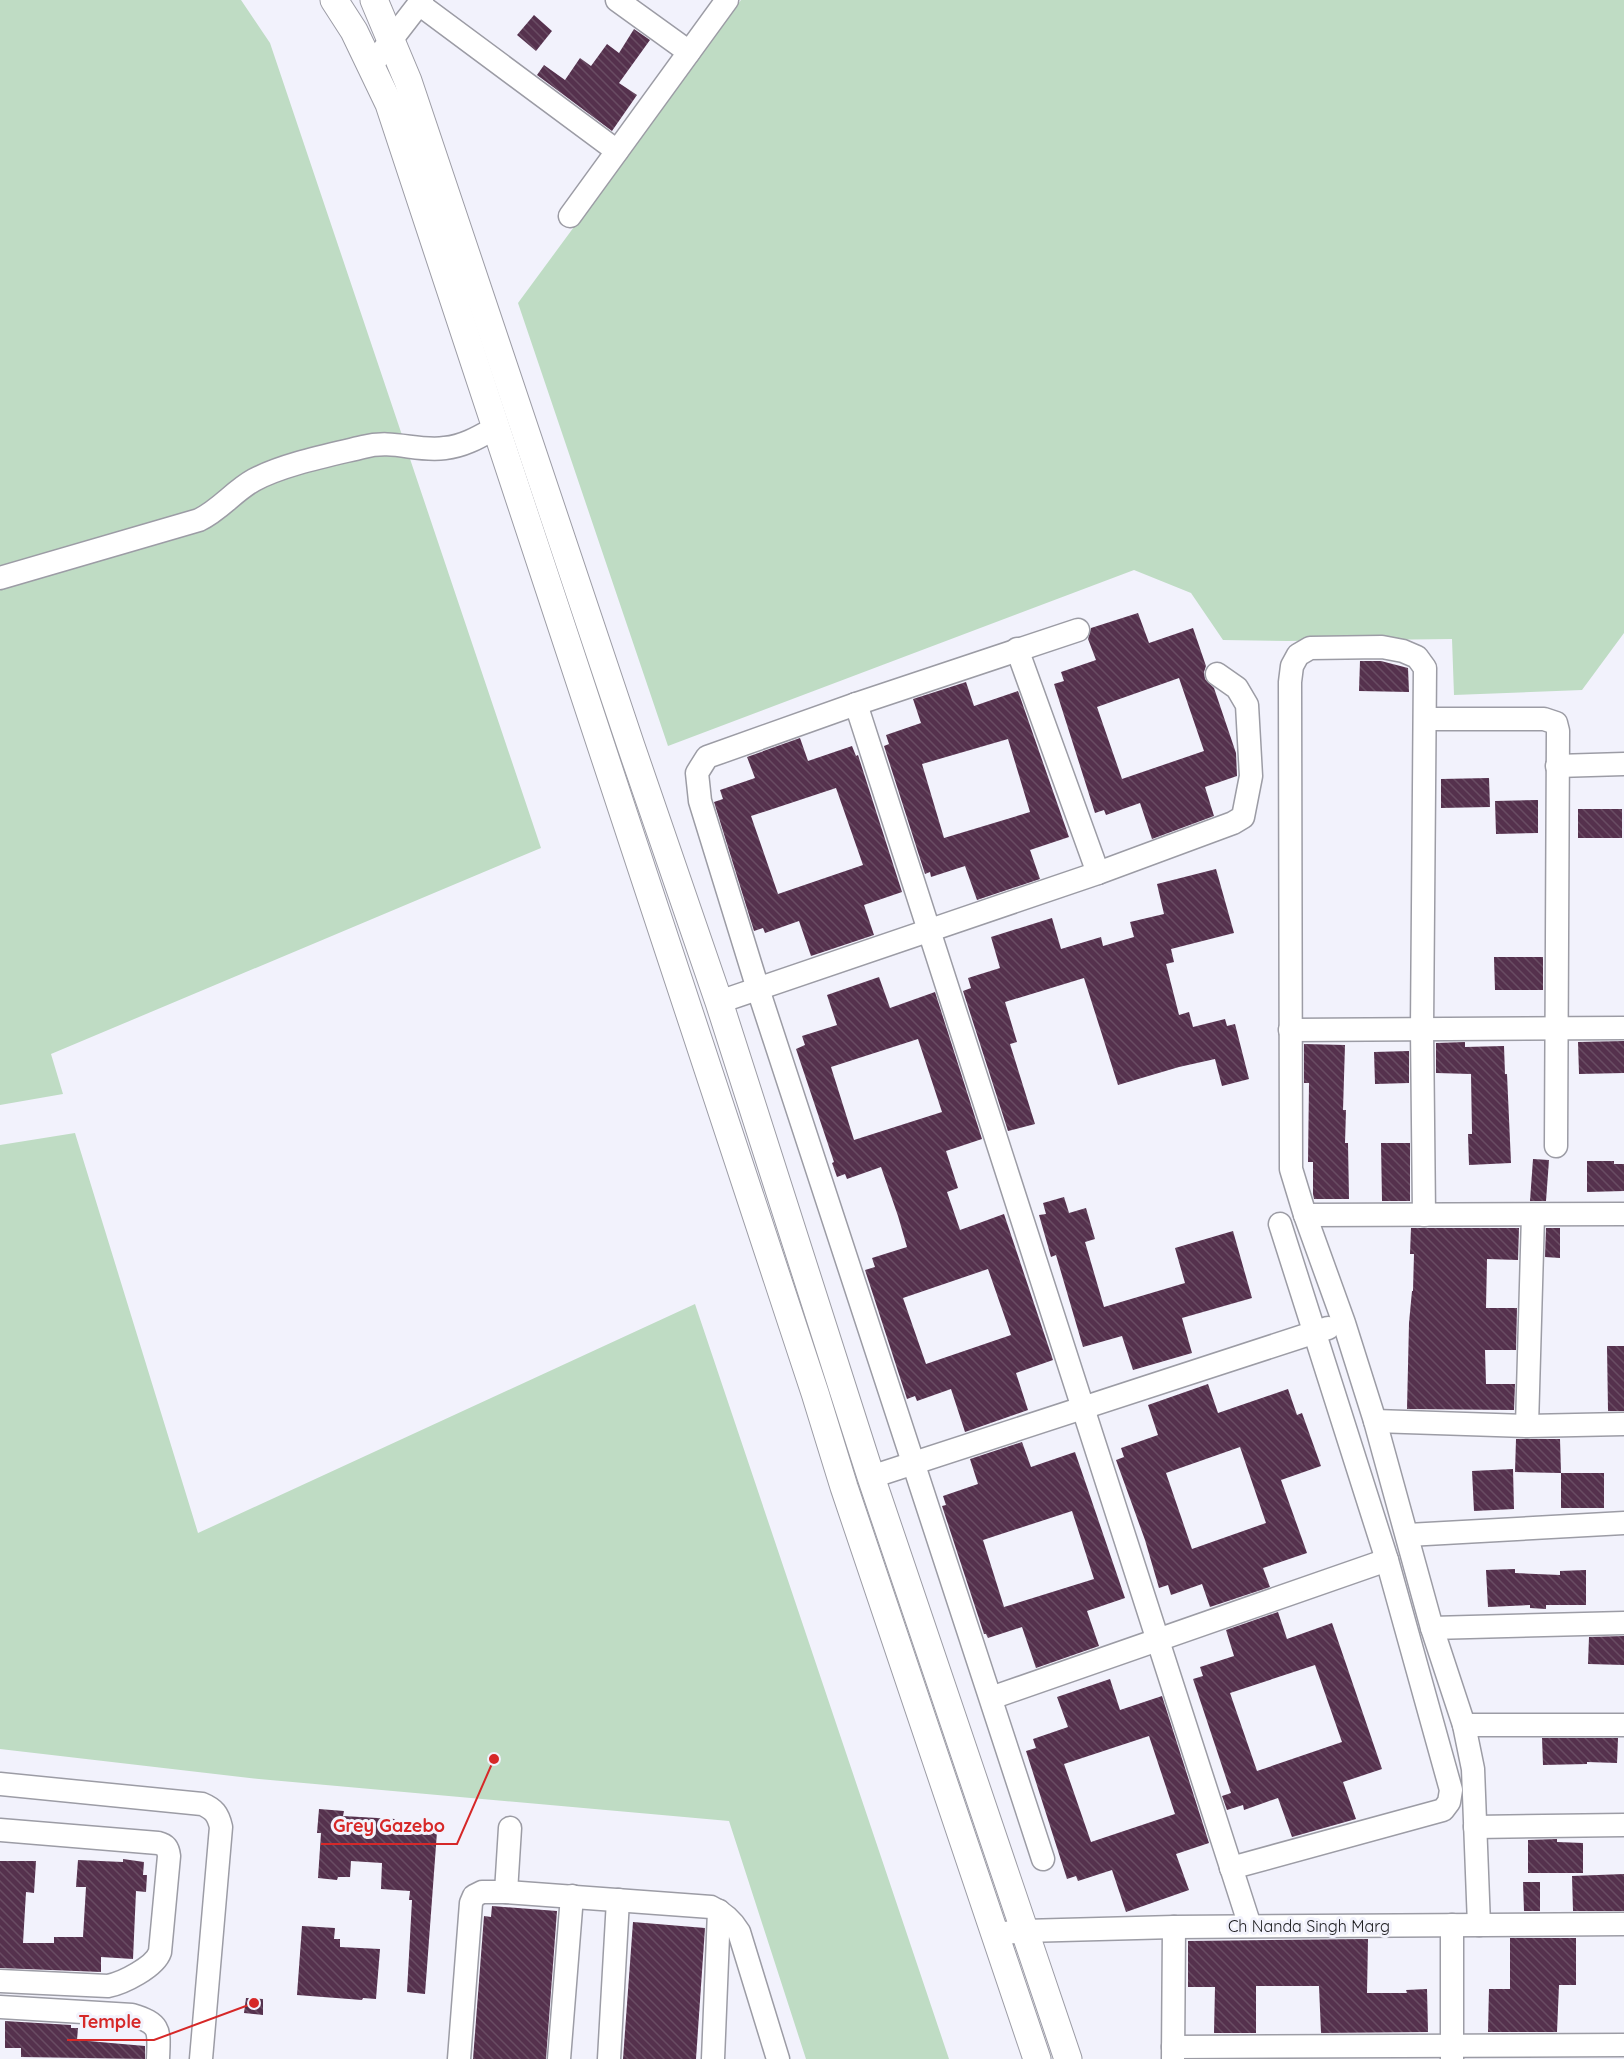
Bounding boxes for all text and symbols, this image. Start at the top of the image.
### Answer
callout: Grey Gazebo [321,1808,457,1844]
text: Grey Gazebo [333,1814,445,1837]
street label: Ch Nanda Singh Marg [1228,1916,1390,1936]
callout: Temple [67,2004,154,2040]
text: Temple [79,2010,141,2033]

